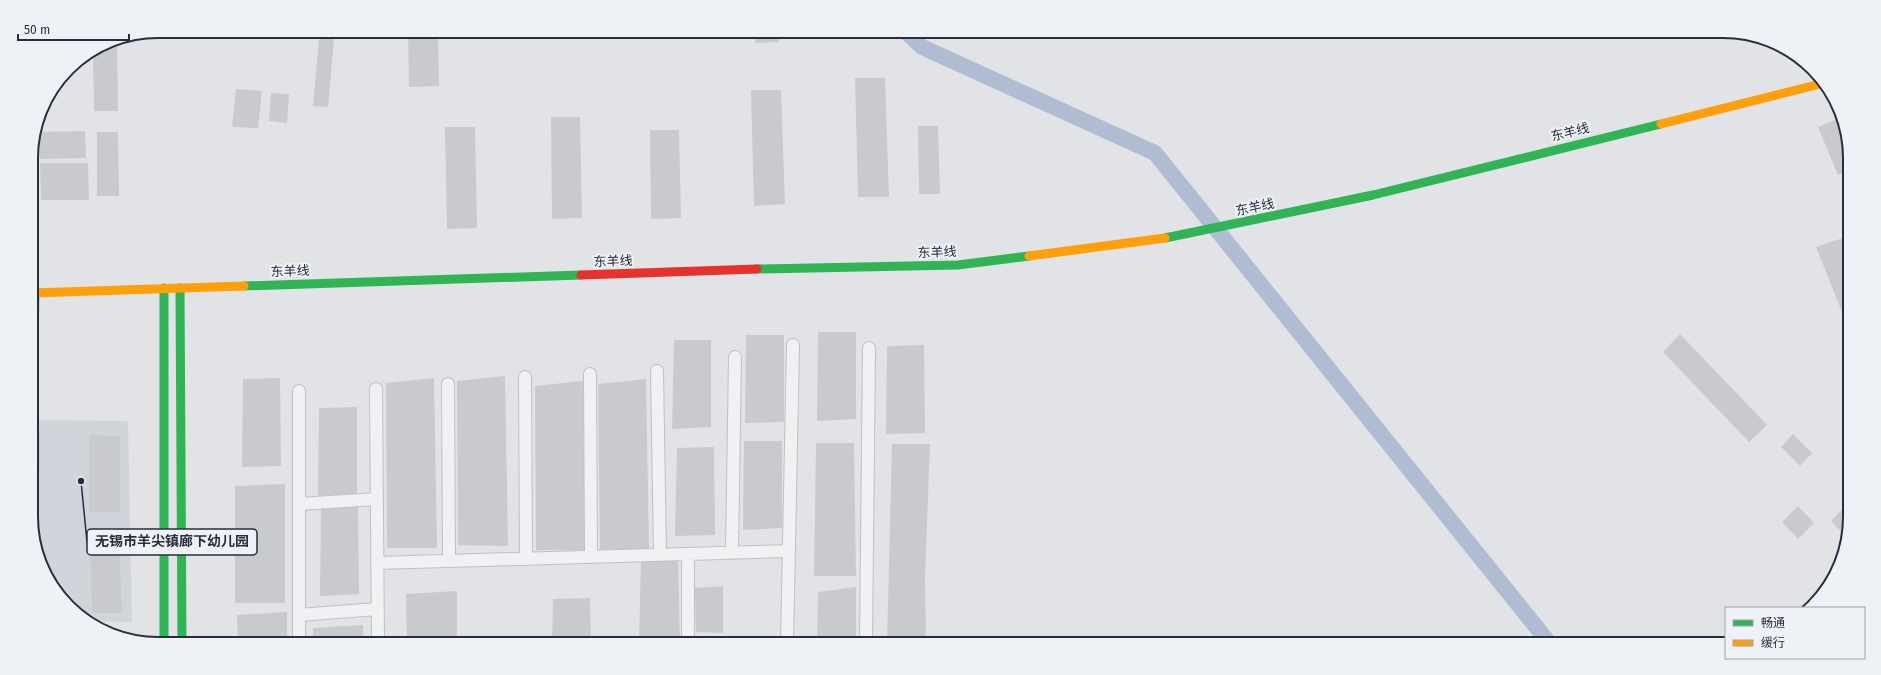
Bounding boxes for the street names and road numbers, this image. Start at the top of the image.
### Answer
street label: 东羊线 [1549,120,1591,144]
street label: 东羊线 [1234,196,1276,218]
street label: 东羊线 [917,244,957,260]
street label: 东羊线 [593,253,633,269]
street label: 东羊线 [270,263,310,279]

